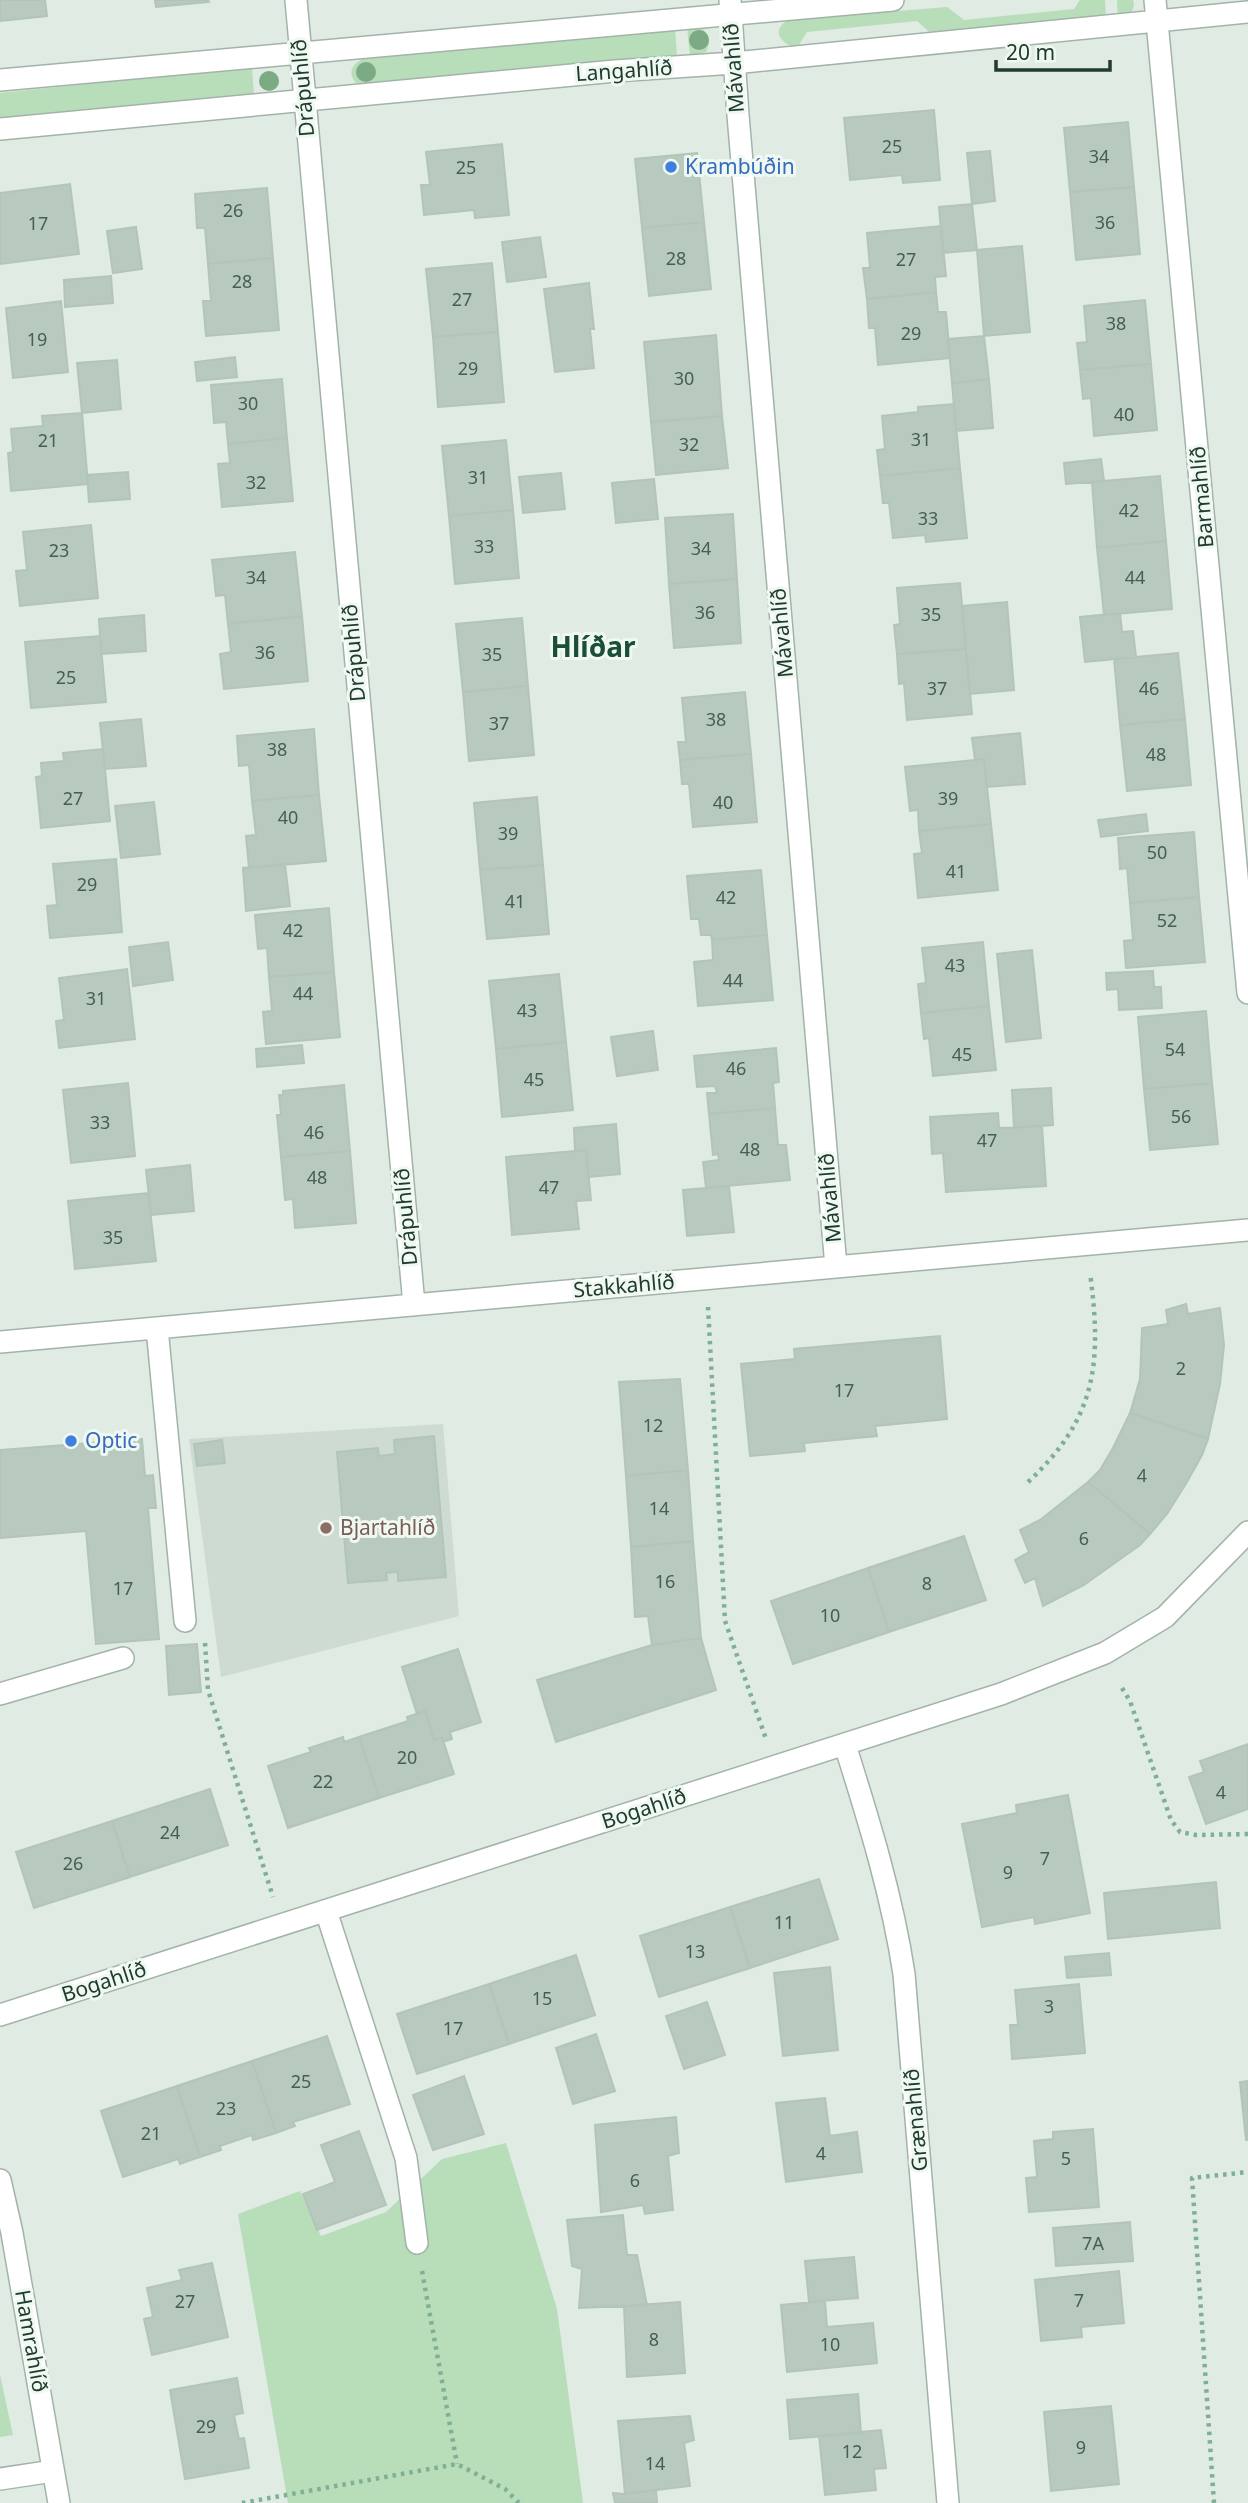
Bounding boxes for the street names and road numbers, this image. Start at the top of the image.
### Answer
street label: Mávahlíð [716,22,750,114]
street label: Drápuhlíð [284,38,320,138]
street label: Langahlíð [575,53,673,87]
street label: Barmahlíð [1183,445,1219,549]
street label: Mávahlíð [763,587,799,679]
street label: Drápuhlíð [335,603,371,703]
street label: Mávahlíð [811,1152,847,1244]
street label: Drápuhlíð [387,1167,423,1267]
street label: Stakkahlíð [572,1267,676,1303]
street label: Bogahlíð [598,1781,690,1835]
street label: Bogahlíð [58,1954,150,2008]
street label: Grænahlíð [897,2068,933,2173]
street label: Hamrahlíð [9,2287,55,2394]

